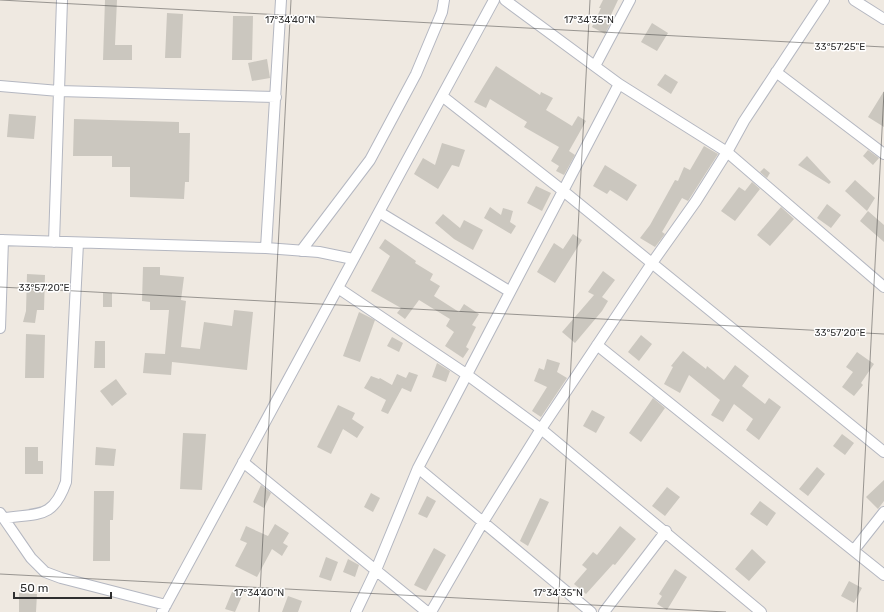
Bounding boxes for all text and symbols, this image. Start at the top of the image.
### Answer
text: 17°34'40"N [265,14,315,26]
text: 17°34'35"N [564,14,614,26]
text: 33°57'25"E [815,41,865,53]
text: 33°57'20"E [18,282,70,294]
text: 33°57'20"E [814,327,866,339]
scale bar [14,574,111,600]
text: 50 m [20,581,48,595]
text: 17°34'40"N [234,587,284,599]
text: 17°34'35"N [533,587,583,599]

